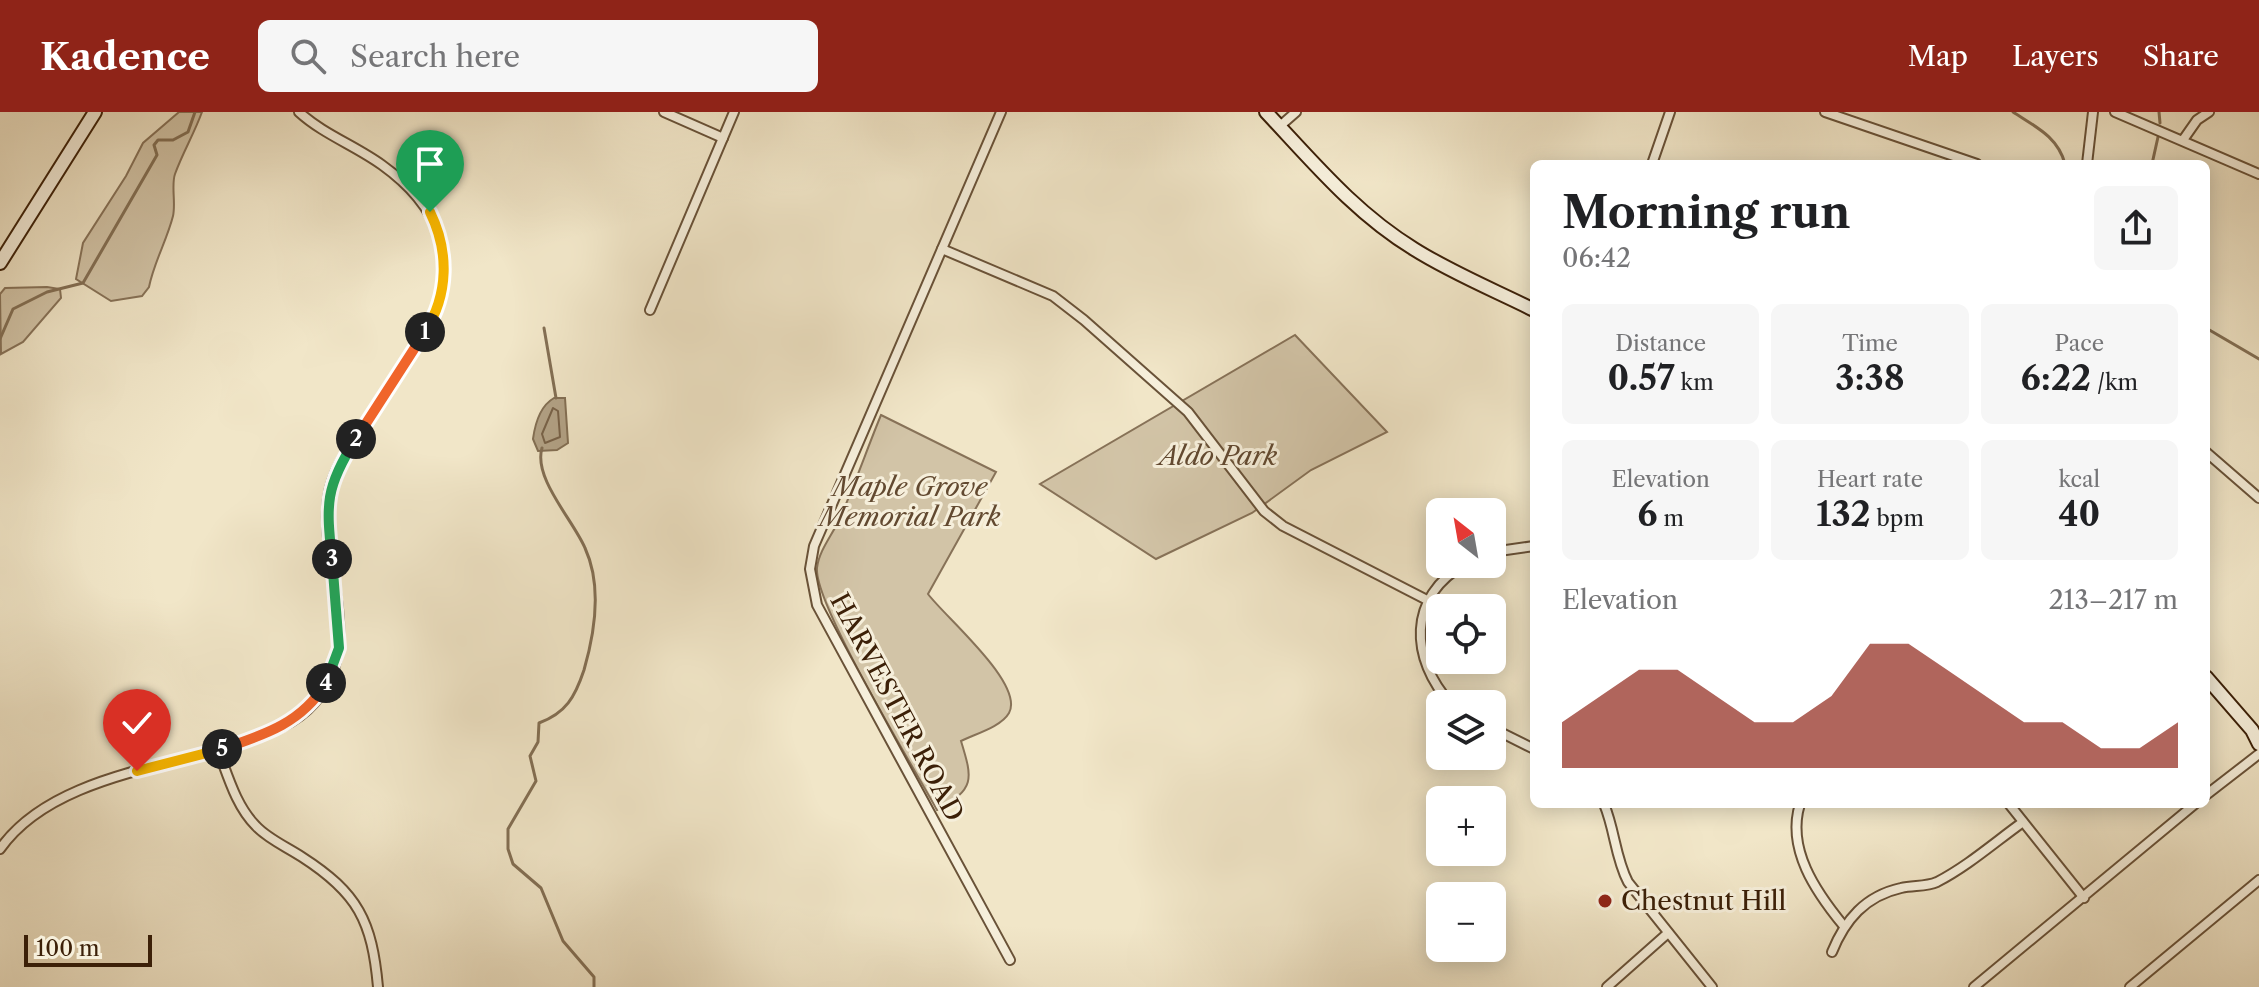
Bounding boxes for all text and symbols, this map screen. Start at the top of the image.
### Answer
search box [258,20,818,92]
text: Kadence [40,33,210,80]
icon: search [286,34,330,78]
text: Search here [350,38,520,75]
text: Map [1908,39,1968,73]
text: Layers [2012,39,2099,73]
text: Share [2143,39,2219,73]
pin [396,130,464,212]
icon: arrive [408,142,452,186]
text: Morning run [1562,185,1851,239]
button: share [2094,186,2178,270]
text: 06:42 [1562,242,1631,274]
pin: 1 [405,312,445,352]
text: 1 [420,318,430,345]
text: Distance [1615,330,1706,357]
text: Time [1842,330,1898,357]
text: Pace [2054,330,2104,357]
text: 0.57 [1608,357,1675,399]
text: 3:38 [1835,357,1905,399]
text: 6:22 [2021,357,2091,399]
text: km [1675,369,1714,396]
text: /km [2091,369,2138,396]
pin: 2 [336,419,376,459]
text: 2 [350,425,363,452]
park label: Aldo Park [1155,440,1278,472]
text: Elevation [1612,466,1710,493]
text: Heart rate [1817,466,1923,493]
text: kcal [2059,466,2100,493]
park label: Maple Grove Memorial Park [816,471,1001,533]
text: 6 [1637,493,1658,535]
text: 132 [1816,493,1871,535]
text: 40 [2058,493,2100,535]
north arrow [1426,498,1506,578]
map controls [1426,498,1506,962]
text: m [1658,505,1684,532]
text: bpm [1871,505,1924,532]
pin: 3 [312,539,352,579]
text: 3 [326,545,338,572]
text: Elevation [1562,584,1678,616]
text: 213–217 m [2049,584,2178,616]
street label: HARVESTER ROAD [823,587,971,827]
button: locate [1426,594,1506,674]
pin: 4 [306,663,346,703]
text: 4 [319,669,333,696]
pin [103,689,171,771]
button: layers [1426,690,1506,770]
icon: check [115,701,159,745]
pin: 5 [202,729,242,769]
text: 5 [216,735,228,762]
button: + [1426,786,1506,866]
button: − [1426,882,1506,962]
place label: Chestnut Hill [1621,885,1787,917]
marker: Chestnut Hill [1596,892,1614,910]
scale bar [24,931,152,967]
text: 100 m [36,935,99,962]

